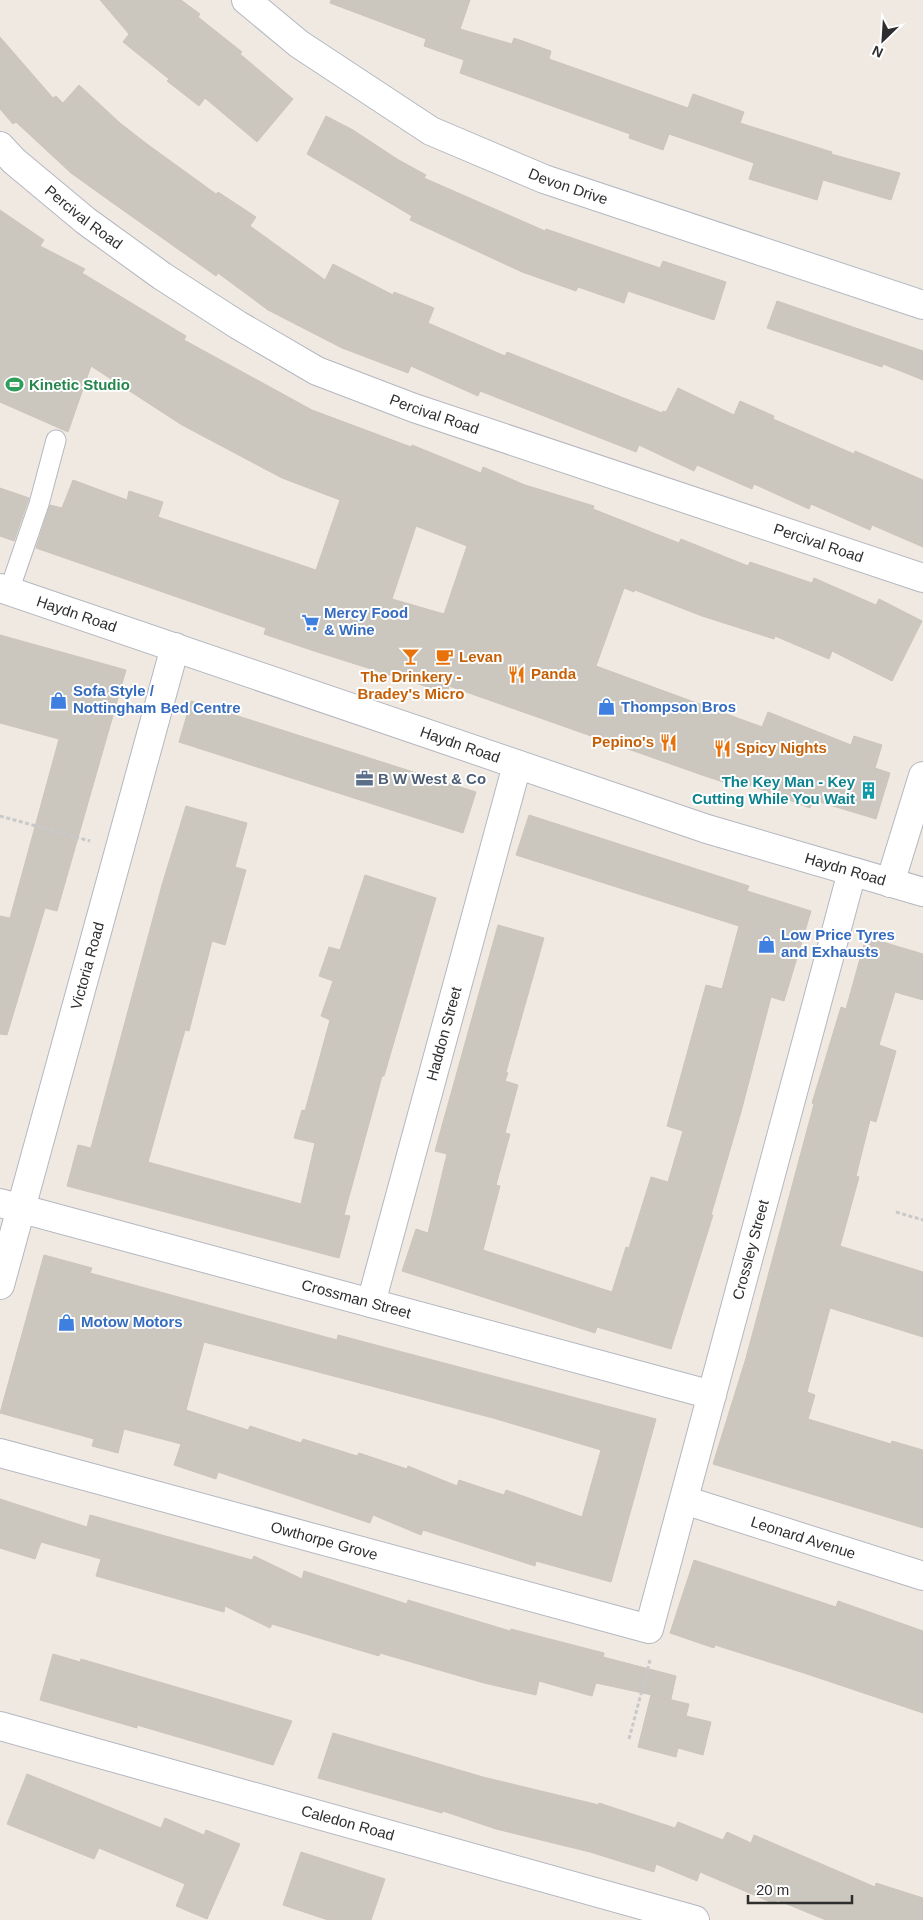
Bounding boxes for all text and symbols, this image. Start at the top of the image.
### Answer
north arrow [858,15,908,65]
text: N [870,42,885,61]
street label: Devon Drive [526,164,610,208]
street label: Percival Road [42,181,126,252]
sports icon: Kinetic Studio [5,375,25,395]
place label: Kinetic Studio [29,376,130,393]
street label: Percival Road [387,391,481,437]
street label: Percival Road [771,520,865,565]
street label: Haydn Road [35,592,119,635]
place label: Mercy Food & Wine [324,604,408,638]
supermarket icon: Mercy Food & Wine [300,612,320,632]
bar icon: The Drinkery - Bradey's Micro [401,646,421,666]
cafe icon: Levan [435,647,455,667]
place label: Levan [459,648,502,665]
restaurant icon: Panda [507,664,527,684]
place label: Panda [531,665,577,682]
place label: The Drinkery - Bradey's Micro [358,668,464,702]
place label: Sofa Style / Nottingham Bed Centre [73,682,241,716]
shop icon: Sofa Style / Nottingham Bed Centre [49,690,69,710]
shop icon: Thompson Bros [597,697,617,717]
place label: Thompson Bros [621,698,736,715]
street label: Haydn Road [418,723,502,766]
restaurant icon: Pepino's [658,732,678,752]
place label: Pepino's [592,733,654,750]
restaurant icon: Spicy Nights [712,738,732,758]
place label: Spicy Nights [736,739,827,756]
office icon: B W West & Co [354,769,374,789]
place label: B W West & Co [378,770,486,787]
place label: The Key Man - Key Cutting While You Wait [692,773,856,807]
building icon: The Key Man - Key Cutting While You Wait [859,781,879,801]
street label: Haydn Road [803,849,888,889]
street label: Victoria Road [67,920,107,1011]
place label: Low Price Tyres and Exhausts [781,926,895,960]
shop icon: Low Price Tyres and Exhausts [757,934,777,954]
street label: Haddon Street [423,984,465,1083]
street label: Crossley Street [729,1197,772,1301]
street label: Crossman Street [300,1276,414,1322]
shop icon: Motow Motors [57,1312,77,1332]
place label: Motow Motors [81,1313,183,1330]
street label: Leonard Avenue [749,1513,858,1562]
street label: Owthorpe Grove [269,1518,380,1563]
street label: Caledon Road [299,1801,396,1844]
scale bar [748,1872,852,1904]
text: 20 m [756,1881,789,1898]

